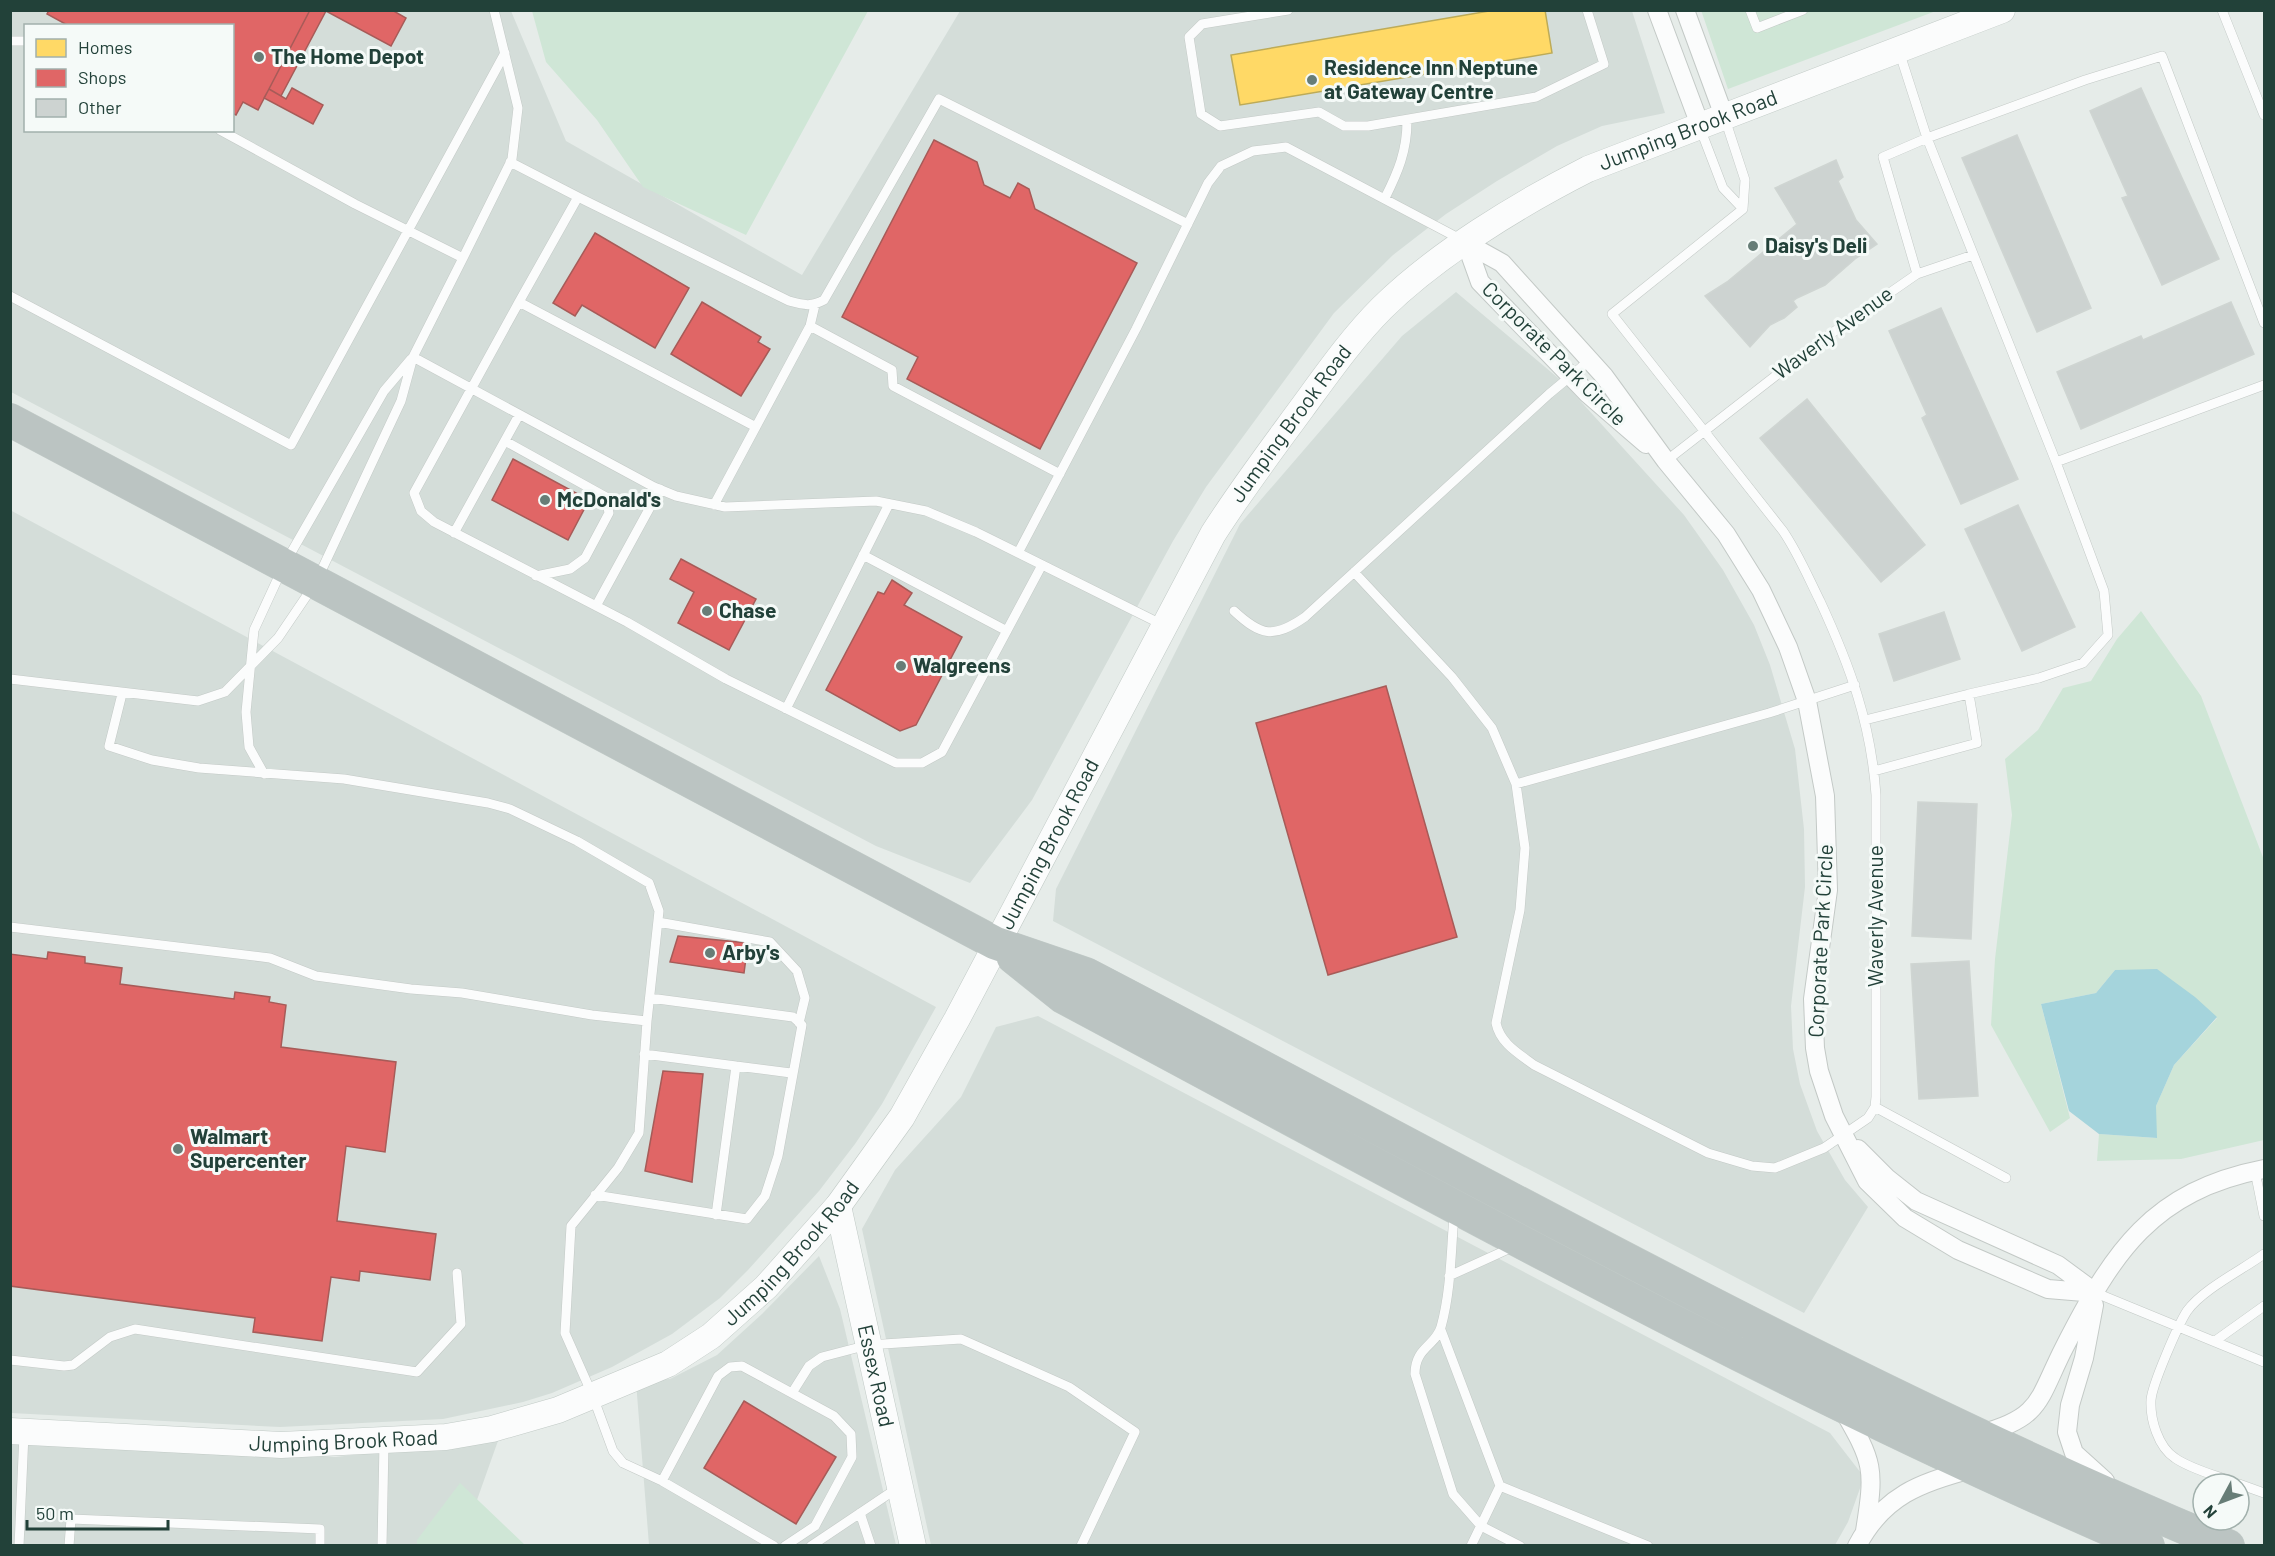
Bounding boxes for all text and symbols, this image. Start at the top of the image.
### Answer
legend [24,24,234,132]
text: Homes [78,36,132,58]
place label: The Home Depot [271,43,424,68]
marker: The Home Depot [252,50,266,64]
place label: Residence Inn Neptune at Gateway Centre [1324,54,1538,103]
text: Shops [78,66,127,88]
marker: Residence Inn Neptune at Gateway Centre [1305,73,1319,87]
street label: Jumping Brook Road [1595,84,1780,175]
text: Other [78,96,122,118]
place label: Daisy's Deli [1765,232,1867,257]
marker: Daisy's Deli [1746,239,1760,253]
street label: Corporate Park Circle [1478,276,1632,430]
street label: Waverly Avenue [1767,280,1897,384]
street label: Jumping Brook Road [1224,339,1356,507]
place label: McDonald's [557,486,661,511]
marker: McDonald's [538,493,552,507]
place label: Chase [719,597,776,622]
marker: Chase [700,604,714,618]
place label: Walgreens [913,652,1011,677]
marker: Walgreens [894,659,908,673]
street label: Jumping Brook Road [993,754,1103,933]
street label: Corporate Park Circle [1802,844,1837,1038]
street label: Waverly Avenue [1862,845,1887,987]
place label: Arby's [722,939,780,964]
marker: Arby's [703,946,717,960]
place label: Walmart Supercenter [190,1123,307,1172]
marker: Walmart Supercenter [171,1142,185,1156]
street label: Jumping Brook Road [717,1175,863,1330]
street label: Essex Road [854,1322,900,1429]
street label: Jumping Brook Road [248,1423,439,1456]
north arrow [2191,1472,2251,1532]
scale bar [27,1493,168,1531]
text: 50 m [36,1502,74,1524]
text: N [2199,1502,2220,1522]

